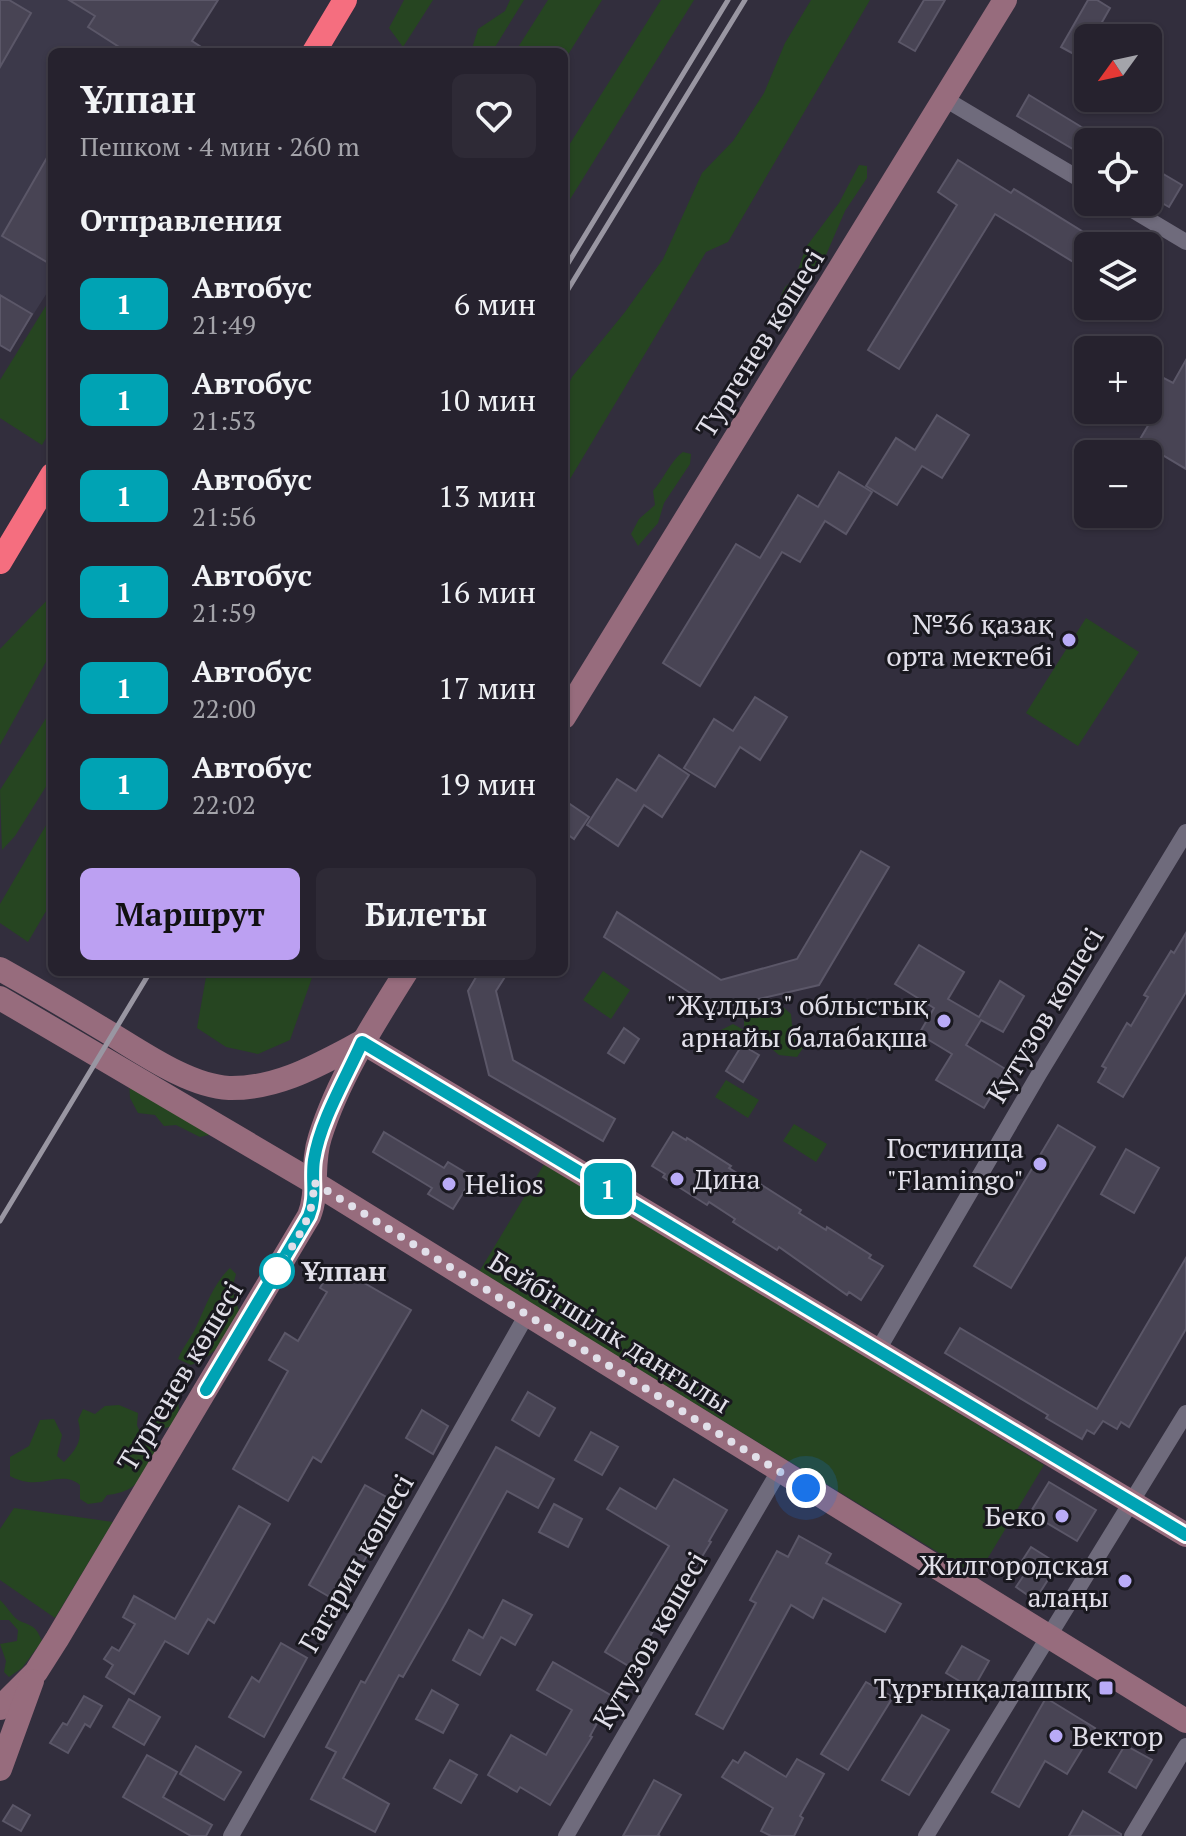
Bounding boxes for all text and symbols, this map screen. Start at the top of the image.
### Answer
north arrow [1074,24,1162,112]
map controls [1074,24,1162,528]
text: Ұлпан [80,74,196,124]
button: heart [452,74,536,158]
button: locate [1074,128,1162,216]
text: Пешком · 4 мин · 260 m [80,129,360,163]
text: Отправления [80,200,282,240]
button: layers [1074,232,1162,320]
street label: Тургенев көшесі [687,242,832,444]
text: Автобус [192,267,312,307]
text: 6 мин [454,284,536,324]
text: 1 [116,285,132,322]
text: 21:49 [192,307,256,341]
button: + [1074,336,1162,424]
text: Автобус [192,363,312,403]
text: 10 мин [438,380,536,420]
text: 1 [116,381,132,418]
text: 21:53 [192,403,256,437]
button: − [1074,440,1162,528]
text: Автобус [192,459,312,499]
text: 13 мин [438,476,536,516]
text: 1 [116,477,132,514]
text: 21:56 [192,499,256,533]
text: Автобус [192,555,312,595]
text: 16 мин [438,572,536,612]
text: 1 [116,573,132,610]
text: 21:59 [192,595,256,629]
place label: №36 қазақ орта мектебі [886,605,1053,674]
marker: №36 қазақ орта мектебі [1060,631,1078,649]
text: Автобус [192,651,312,691]
text: 17 мин [438,668,536,708]
text: 1 [116,669,132,706]
text: 22:00 [192,691,256,725]
text: Автобус [192,747,312,787]
text: 19 мин [438,764,536,804]
text: 1 [116,765,132,802]
text: 22:02 [192,787,256,821]
button: Маршрут [80,868,300,960]
button: Билеты [316,868,536,960]
street label: Кутузов көшесі [978,920,1111,1109]
place label: "Жұлдыз" облыстық арнайы балабақша [666,986,928,1055]
marker: "Жұлдыз" облыстық арнайы балабақша [935,1012,953,1030]
place label: Гостиница "Flamingo" [886,1129,1024,1198]
marker: Гостиница "Flamingo" [1031,1155,1049,1173]
place label: Дина [693,1160,761,1197]
line badge: 1 [582,1163,634,1215]
place label: Helios [465,1165,544,1202]
text: 1 [600,1170,616,1207]
marker: Дина [668,1170,686,1188]
marker: Helios [440,1175,458,1193]
street label: Бейбітшілік даңғылы [482,1242,738,1421]
place label: Ұлпан [301,1252,387,1289]
marker: Ұлпан [260,1254,294,1288]
street label: Тургенев көшесі [108,1274,251,1478]
street label: Гагарин көшесі [290,1467,422,1659]
your location [786,1468,826,1508]
place label: Беко [985,1497,1046,1534]
marker: Беко [1053,1507,1071,1525]
street label: Кутузов көшесі [584,1545,715,1735]
place label: Жилгородская алаңы [919,1546,1109,1615]
marker: Жилгородская алаңы [1116,1572,1134,1590]
place label: Тұрғынқалашық [874,1669,1090,1706]
marker: Тұрғынқалашық [1097,1679,1115,1697]
place label: Вектор [1072,1717,1163,1754]
marker: Вектор [1047,1727,1065,1745]

